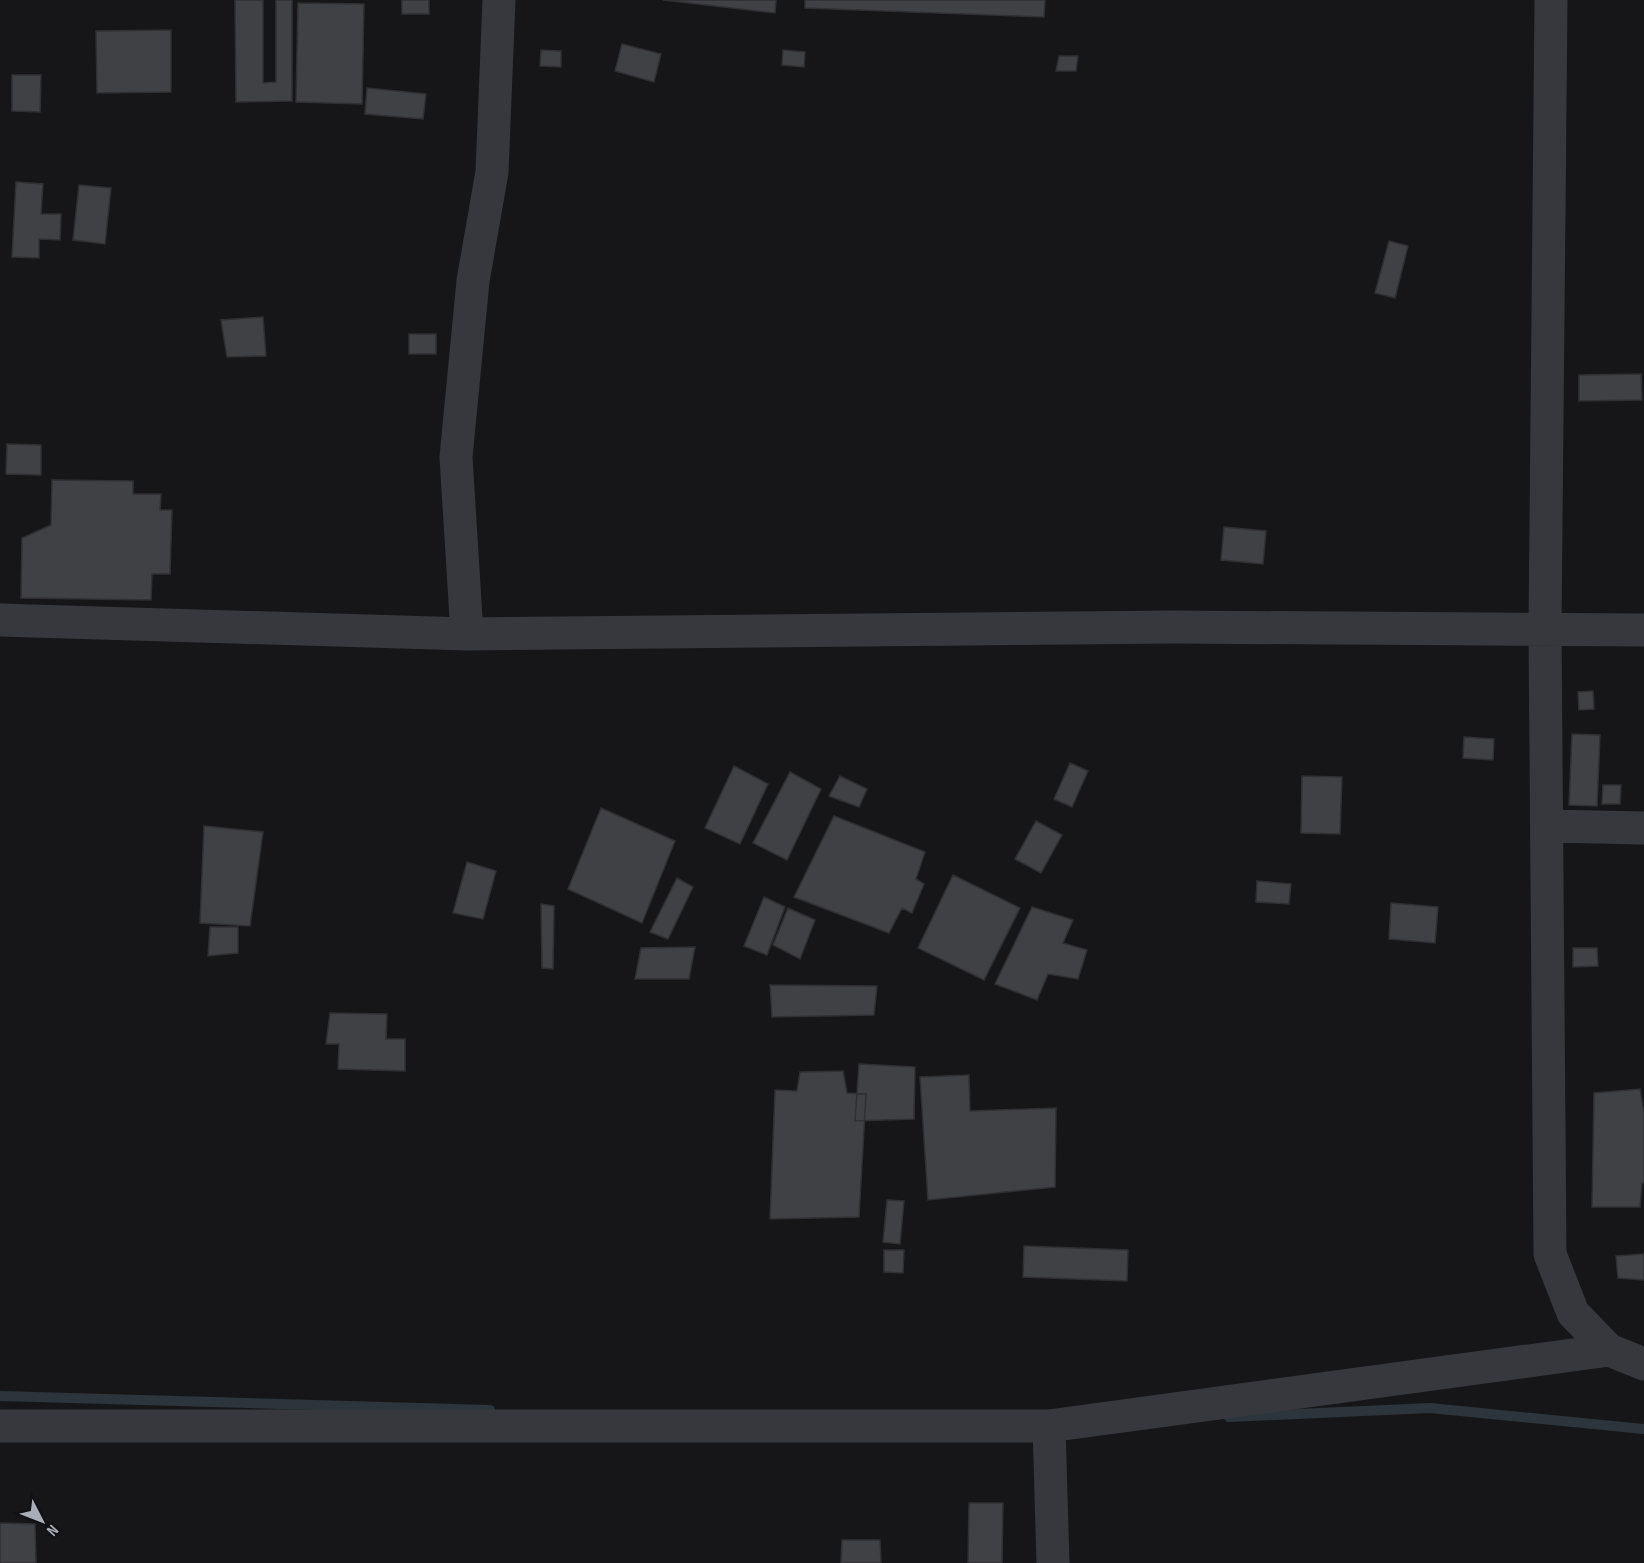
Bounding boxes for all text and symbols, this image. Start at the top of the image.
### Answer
north arrow [12,1491,72,1551]
text: N [42,1521,62,1540]

